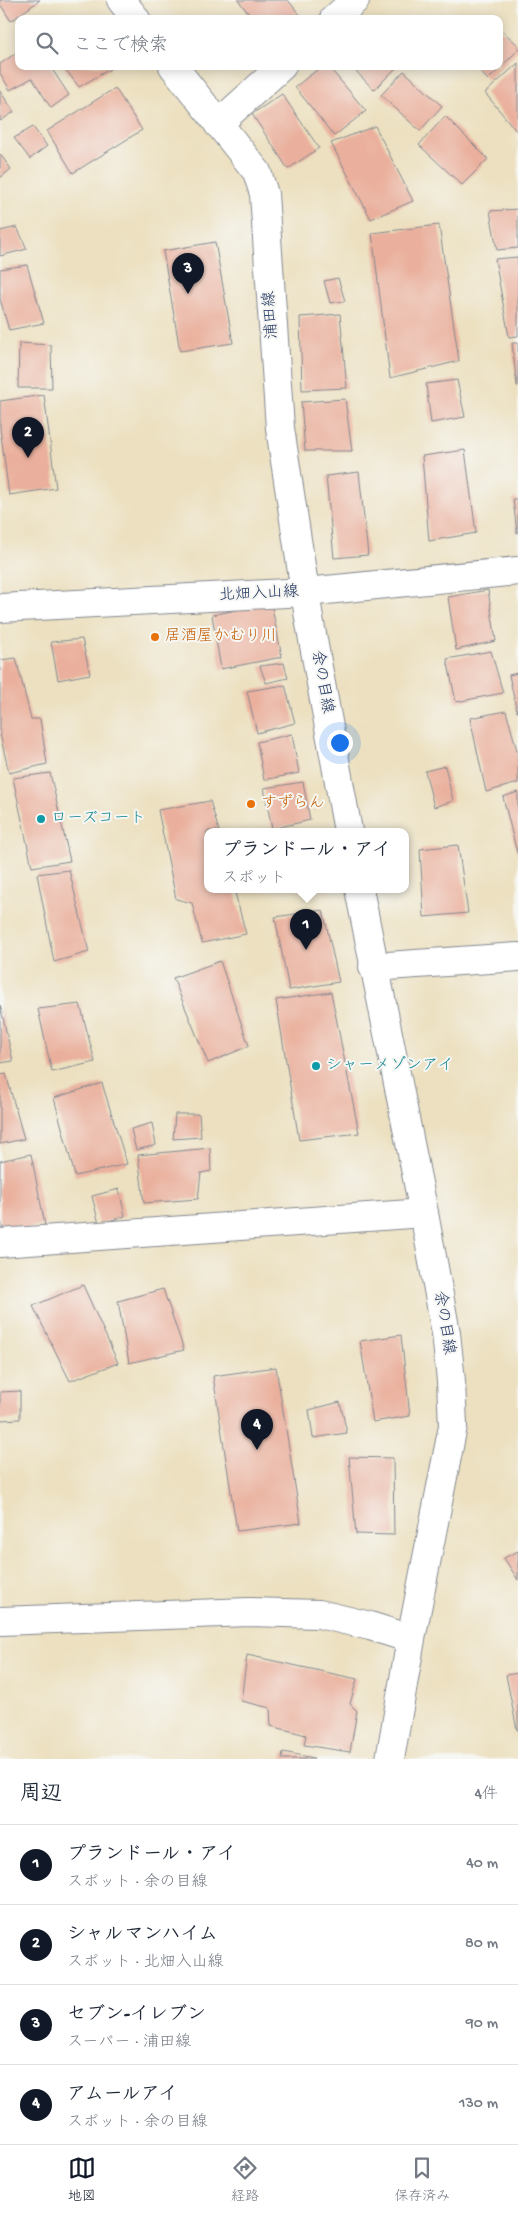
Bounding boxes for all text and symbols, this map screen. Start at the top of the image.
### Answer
search box [15,15,503,70]
icon: search [33,29,61,57]
text: ここで検索 [73,35,168,58]
pin: 3 [172,253,204,294]
street label: 浦田線 [259,290,283,340]
pin: 2 [12,417,44,458]
street label: 北畑入山線 [218,581,299,607]
place label: 居酒屋かむり川 [165,627,277,647]
marker: 居酒屋かむり川 [149,631,161,643]
street label: 余の目線 [306,648,338,715]
your location [327,730,353,756]
place label: すずらん [261,794,325,814]
marker: すずらん [245,798,257,810]
place label: ローズコート [51,810,146,829]
marker: ローズコート [35,813,47,825]
popup [204,828,409,893]
text: プランドール・アイ [222,840,391,863]
text: スポット [222,870,286,889]
pin: 1 [290,909,322,950]
place label: シャーメゾンアイ [326,1055,453,1076]
marker: シャーメゾンアイ [310,1060,322,1072]
street label: 余の目線 [429,1290,459,1356]
pin: 4 [241,1409,273,1450]
text: 周辺 [20,1783,62,1808]
text: 4件 [474,1786,498,1805]
text: プランドール・アイ [67,1844,236,1867]
text: 1 [33,1855,39,1874]
text: 40 m [466,1855,498,1874]
text: スポット · 余の目線 [67,1874,208,1893]
text: シャルマンハイム [67,1924,218,1947]
text: 2 [32,1935,40,1954]
text: 80 m [465,1935,498,1954]
text: スポット · 北畑入山線 [67,1954,224,1973]
text: セブン-イレブン [67,2004,206,2027]
text: 3 [32,2015,40,2034]
text: 90 m [466,2015,498,2034]
text: スーパー · 浦田線 [67,2034,191,2053]
text: アムールアイ [67,2084,178,2107]
text: 4 [32,2095,40,2114]
text: 130 m [459,2095,498,2114]
text: スポット · 余の目線 [67,2114,208,2133]
tab: 地図 [68,2154,96,2206]
tab: 経路 [231,2154,259,2206]
tab: 保存済み [394,2154,450,2206]

